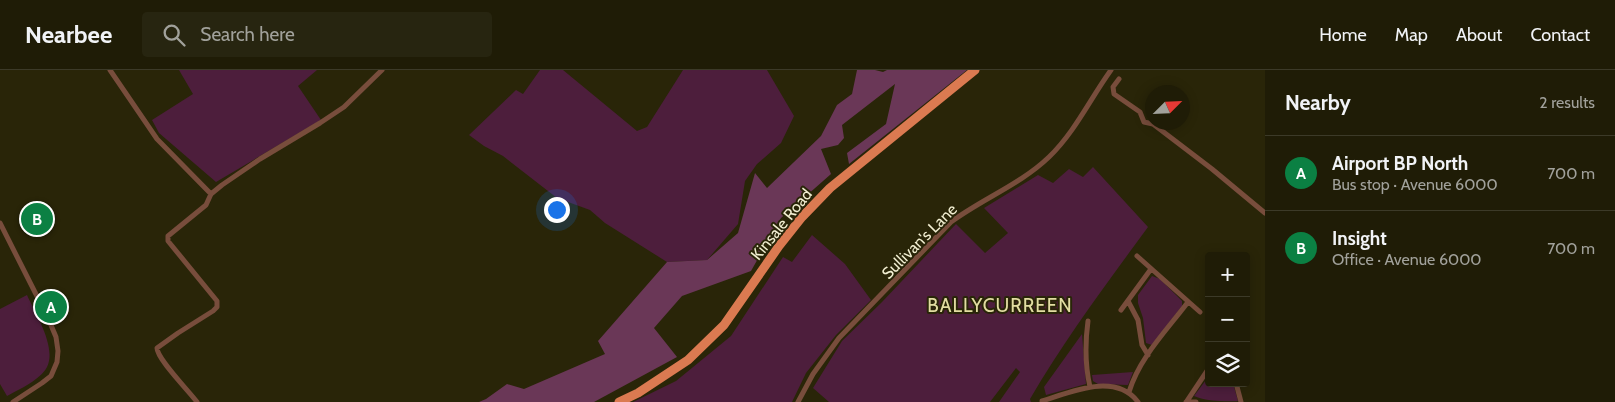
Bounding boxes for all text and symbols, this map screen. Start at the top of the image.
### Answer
search box [142,12,492,57]
text: Nearbee [25,20,112,49]
icon: search [160,21,188,49]
text: Search here [200,23,295,46]
text: Home [1319,24,1367,46]
text: Map [1395,24,1428,46]
text: About [1456,24,1502,46]
text: Contact [1530,24,1590,46]
north arrow [1145,85,1190,130]
text: Nearby [1285,90,1351,115]
text: 2 results [1539,93,1595,112]
text: Airport BP North [1332,152,1468,175]
text: A [1296,164,1306,183]
text: 700 m [1547,164,1595,183]
text: Bus stop · Avenue 6000 [1332,175,1498,194]
street label: Kinsale Road [747,185,816,264]
your location [544,197,570,223]
pin: B [21,200,53,238]
street label: Sullivan's Lane [878,200,961,283]
text: Insight [1332,227,1387,250]
text: B [1296,239,1306,258]
text: 700 m [1547,239,1595,258]
text: Office · Avenue 6000 [1332,250,1482,269]
map controls [1205,252,1250,387]
button: + [1205,252,1250,297]
pin: A [35,288,67,326]
district label: BALLYCURREEN [927,294,1073,317]
button: − [1205,297,1250,342]
button: layers [1205,342,1250,387]

